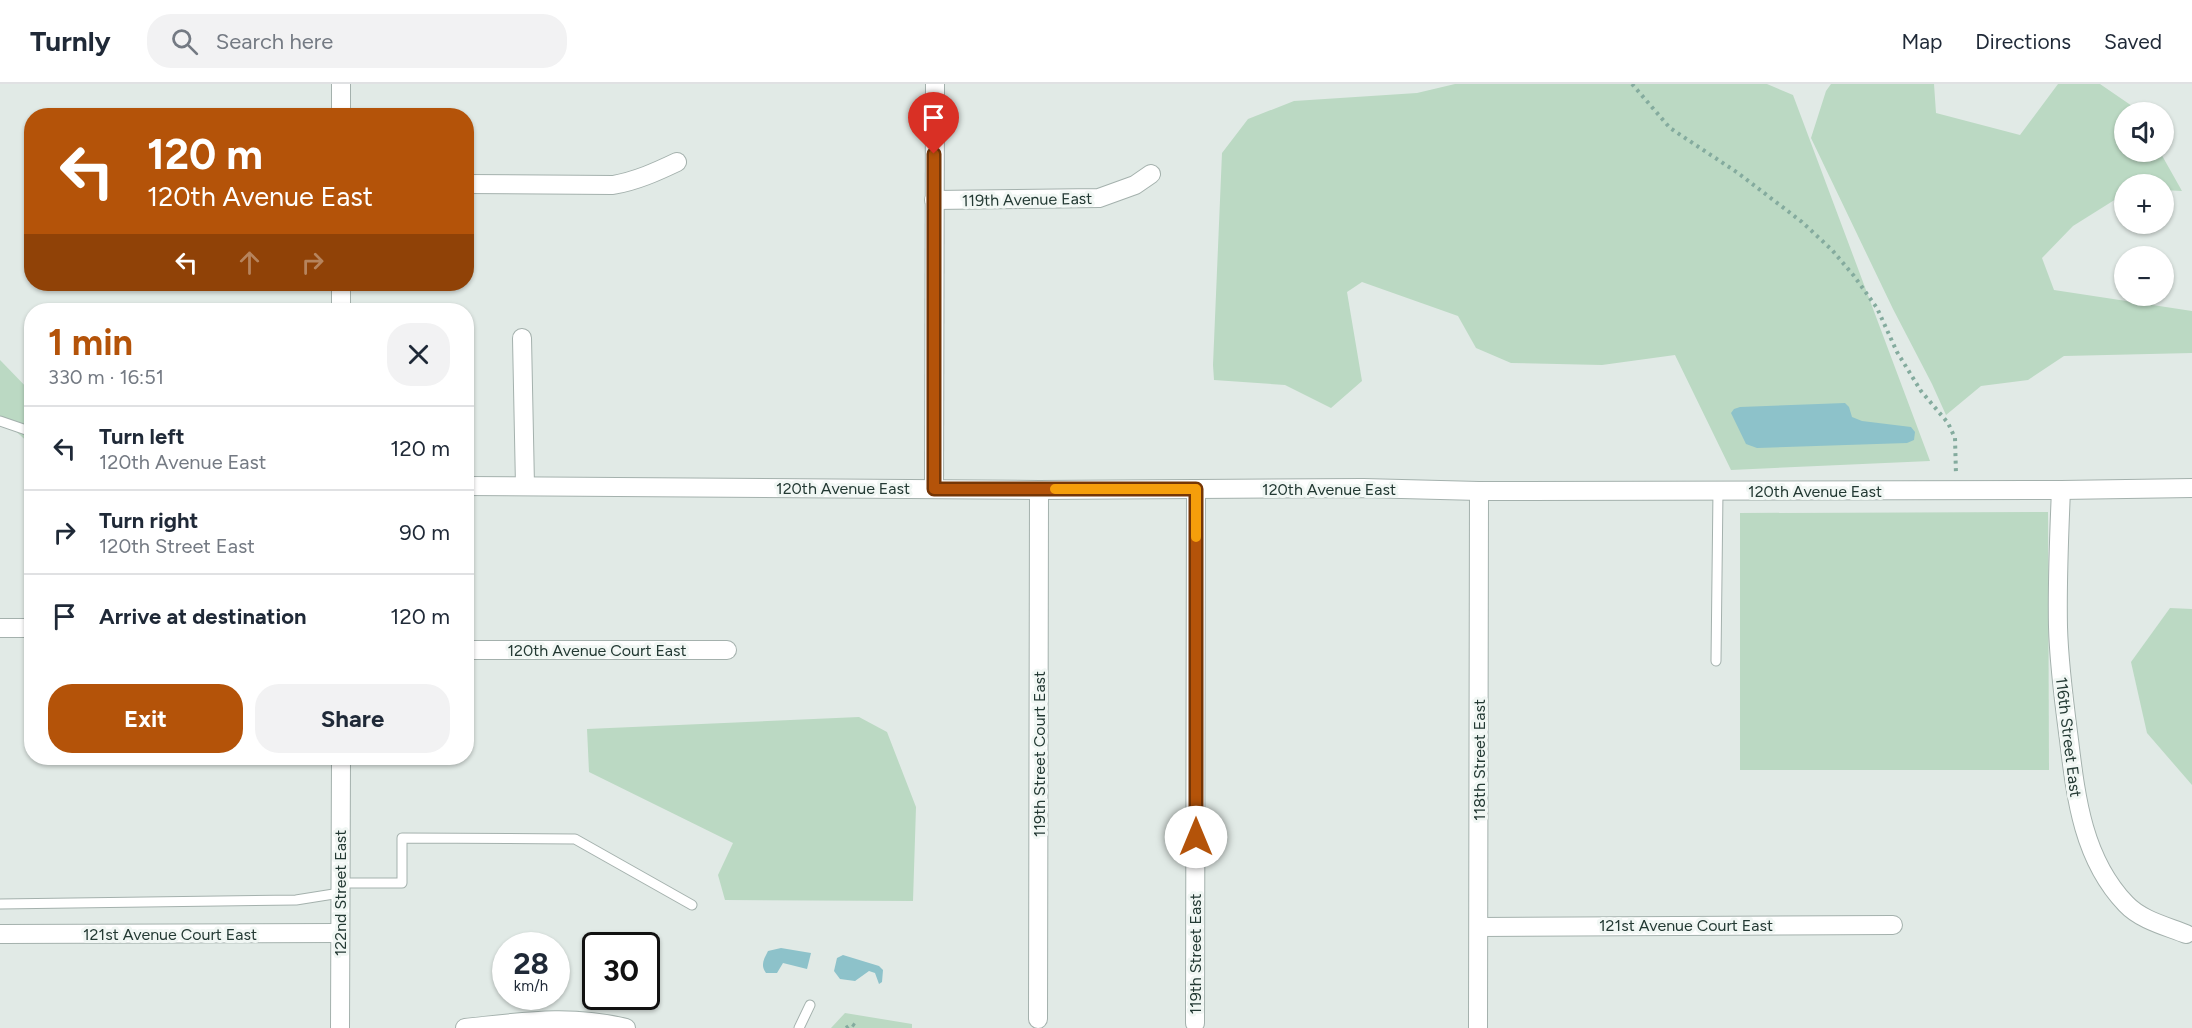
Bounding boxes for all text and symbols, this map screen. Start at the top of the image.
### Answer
search box [147,14,567,68]
text: Turnly [30,24,111,58]
icon: search [168,25,201,58]
text: Search here [216,28,333,55]
text: Map [1901,29,1942,54]
text: Directions [1975,29,2071,54]
text: Saved [2104,29,2162,54]
pin [908,92,959,154]
icon: arrive [917,101,950,134]
map controls [2114,102,2174,306]
button: sound [2114,102,2174,162]
text: 120 m [147,129,263,180]
icon: left [48,132,126,210]
button: + [2114,174,2174,234]
text: 120th Avenue East [147,180,373,213]
street label: 119th Avenue East [962,189,1092,210]
icon: left [170,246,203,279]
icon: ahead [233,246,266,279]
icon: right [296,246,329,279]
button: − [2114,246,2174,306]
text: 1 min [48,321,133,364]
button: close [387,323,450,386]
text: 330 m · 16:51 [48,365,164,389]
text: Turn left [99,423,185,450]
icon: left [48,432,81,465]
text: 120 m [390,435,450,462]
text: 120th Avenue East [99,450,266,474]
street label: 120th Avenue East [776,479,910,498]
street label: 120th Avenue East [1262,480,1396,499]
street label: 120th Avenue East [1748,482,1882,501]
text: Turn right [99,507,198,534]
icon: right [48,516,81,549]
text: 90 m [399,519,450,546]
text: 120th Street East [99,534,255,558]
icon: arrive [48,600,81,633]
text: Arrive at destination [99,603,307,630]
text: 120 m [390,603,450,630]
street label: 120th Avenue Court East [507,641,687,660]
street label: 119th Street Court East [1030,671,1049,837]
street label: 116th Street East [2052,676,2085,798]
button: Exit [48,684,243,753]
button: Share [255,684,450,753]
street label: 118th Street East [1470,699,1489,821]
position arrow [1164,805,1228,869]
street label: 122nd Street East [331,830,350,956]
street label: 119th Street East [1186,893,1205,1015]
street label: 121st Avenue Court East [1599,916,1773,935]
street label: 121st Avenue Court East [83,925,257,944]
speed limit sign: 30 [582,932,660,1010]
text: 28 [513,945,549,982]
text: km/h [514,977,548,995]

